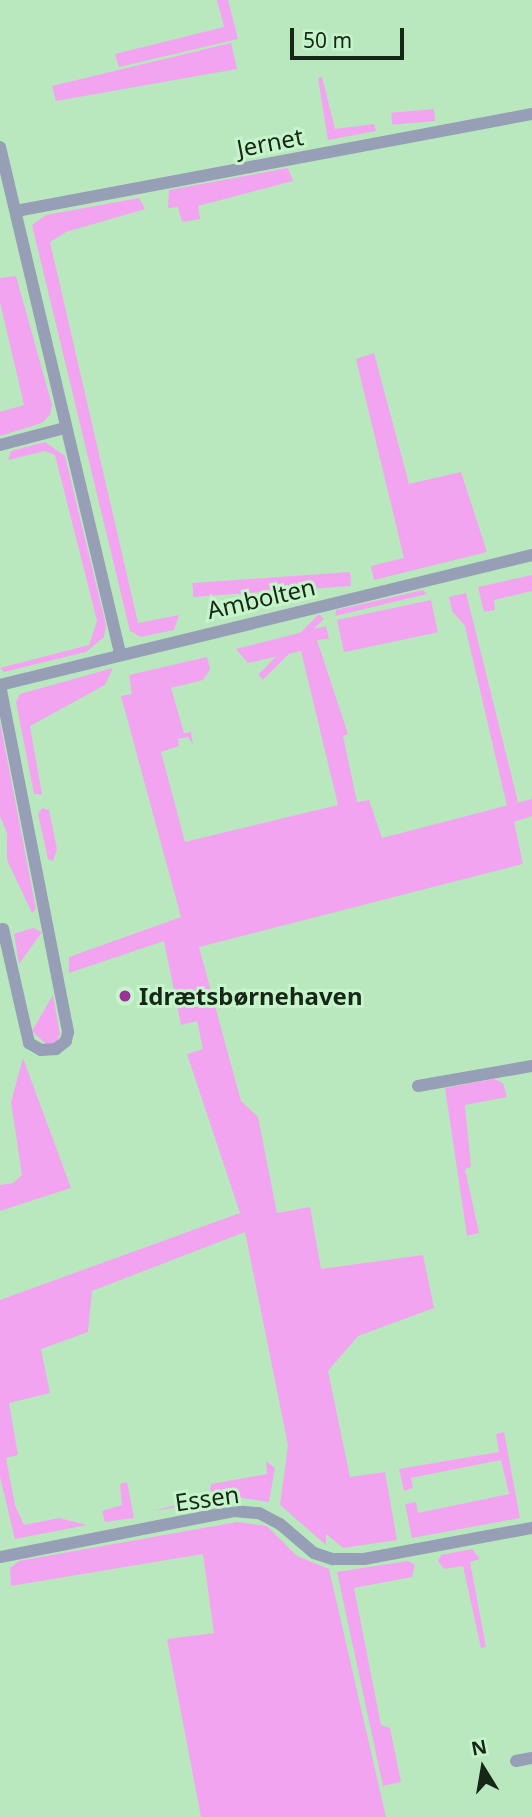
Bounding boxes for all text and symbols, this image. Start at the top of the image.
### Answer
scale bar [294,14,408,58]
text: 50 m [303,26,352,54]
street label: Jernet [234,121,306,163]
street label: Ambolten [204,572,318,624]
place label: Idrætsbørnehaven [139,982,363,1010]
marker: Idrætsbørnehaven [117,988,133,1004]
street label: Essen [173,1479,241,1517]
north arrow [448,1733,518,1803]
text: N [469,1733,489,1762]

